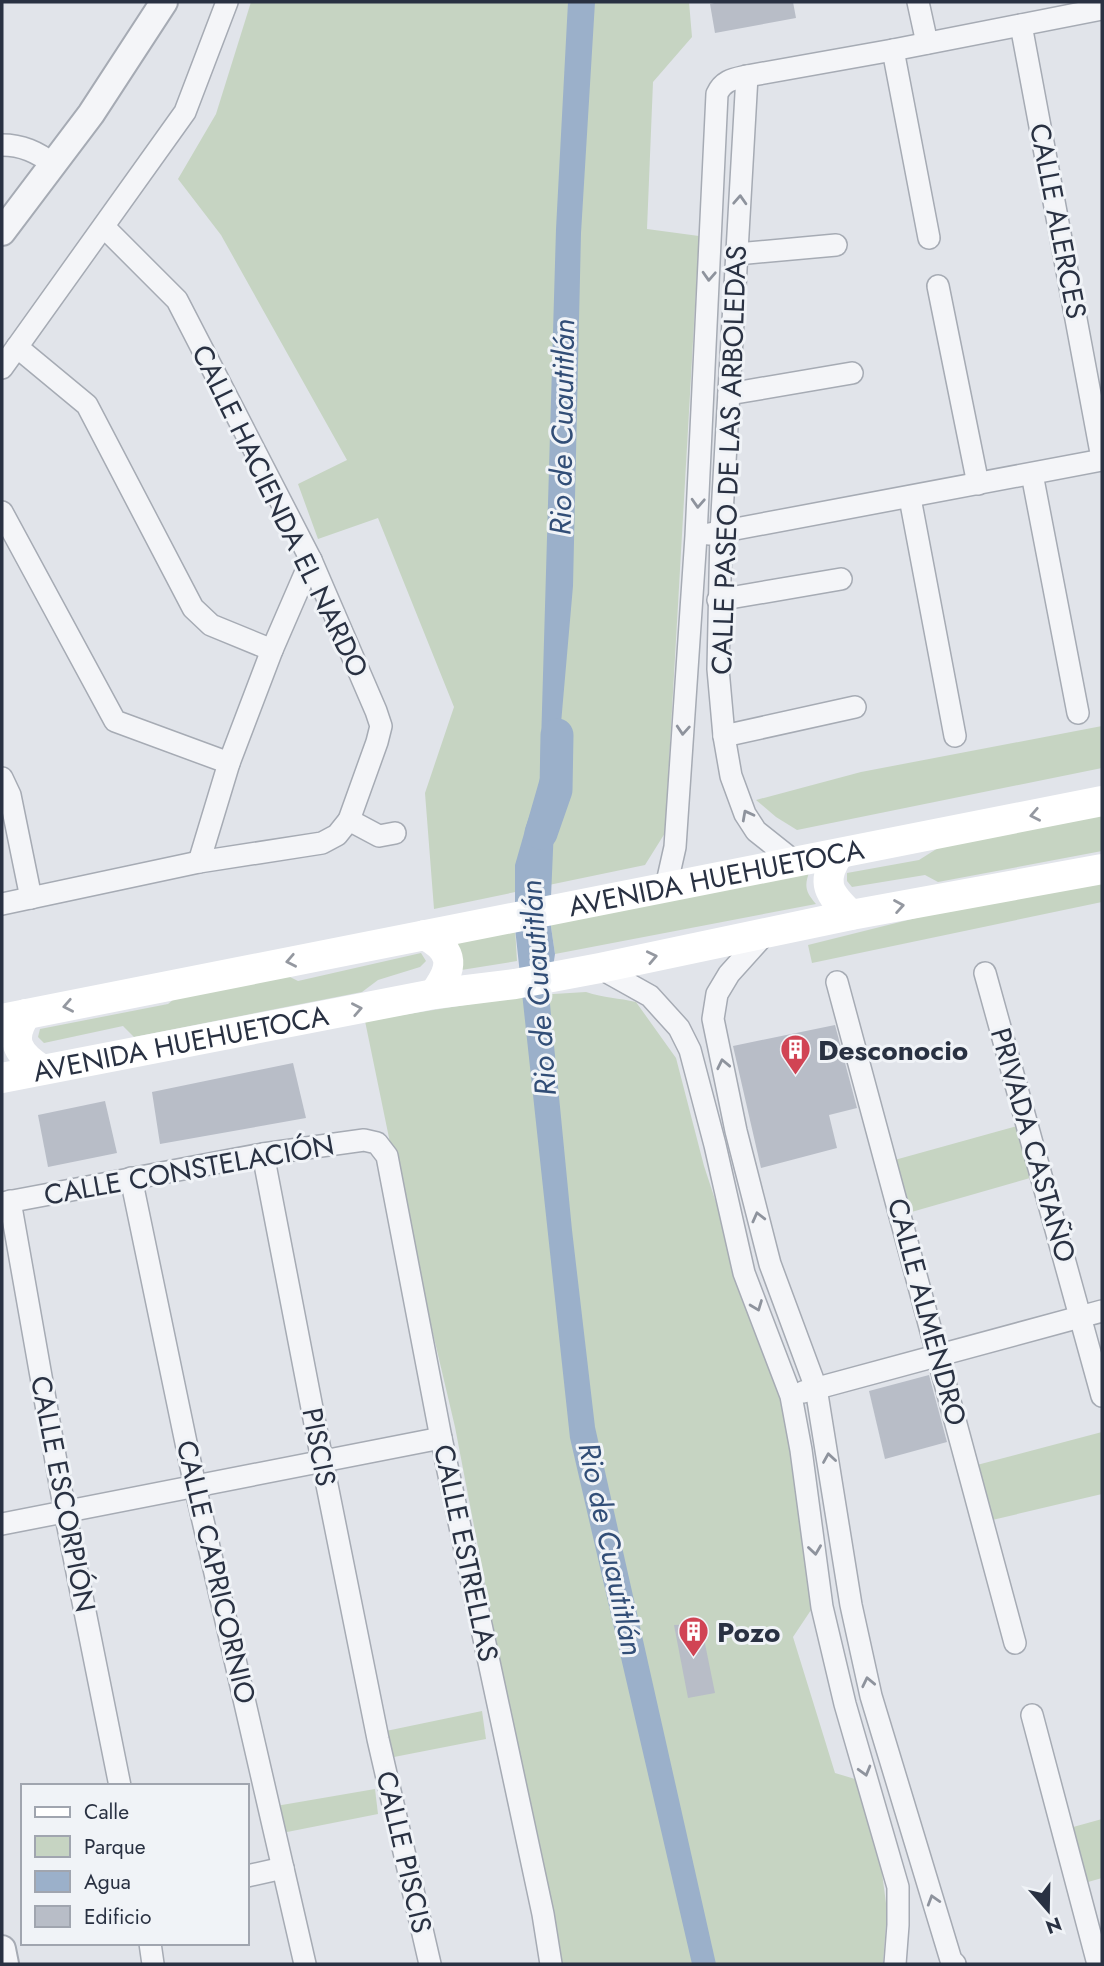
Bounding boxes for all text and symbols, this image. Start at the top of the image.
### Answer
street label: CALLE ALERCES [1019,120,1097,322]
one-way arrow [732,195,747,206]
street label: CALLE PASEO DE LAS ARBOLEDAS [701,245,757,675]
one-way arrow [701,270,716,281]
water label: Rio de Cuautitlán [539,318,585,536]
street label: CALLE HACIENDA EL NARDO [181,338,379,684]
one-way arrow [691,498,706,509]
one-way arrow [676,725,691,736]
one-way arrow [1029,806,1041,821]
one-way arrow [742,810,755,822]
street label: AVENIDA HUEHUETOCA [565,828,868,927]
water label: Rio de Cuautitlán [509,878,567,1098]
one-way arrow [893,899,905,914]
one-way arrow [646,951,658,966]
one-way arrow [285,953,297,968]
street label: AVENIDA HUEHUETOCA [29,994,332,1092]
one-way arrow [62,998,74,1013]
one-way arrow [351,1002,363,1017]
street label: PRIVADA CASTAÑO [980,1023,1086,1267]
place label: Desconocio [818,1030,968,1071]
building icon: Desconocio [778,1033,812,1077]
one-way arrow [716,1058,731,1070]
street label: CALLE CONSTELACIÓN [41,1124,337,1216]
street label: CALLE ALMENDRO [877,1194,977,1430]
one-way arrow [752,1211,766,1223]
one-way arrow [748,1299,762,1311]
street label: CALLE ESCORPIÓN [20,1372,106,1616]
street label: PISCIS [291,1404,347,1490]
street label: CALLE CAPRICORNIO [166,1436,266,1708]
water label: Rio de Cuautitlán [567,1439,655,1659]
street label: CALLE ESTRELLAS [423,1441,509,1665]
one-way arrow [822,1452,837,1464]
one-way arrow [807,1544,822,1556]
place label: Pozo [717,1612,780,1653]
building icon: Pozo [677,1615,711,1659]
one-way arrow [862,1676,876,1688]
one-way arrow [856,1765,871,1777]
street label: CALLE PISCIS [365,1767,443,1937]
legend [21,1784,248,1945]
text: Calle [84,1797,129,1827]
text: Parque [84,1832,146,1862]
text: Agua [84,1867,131,1897]
north arrow [1013,1875,1083,1945]
one-way arrow [926,1895,941,1907]
text: Edificio [84,1902,151,1932]
text: N [1042,1910,1065,1941]

